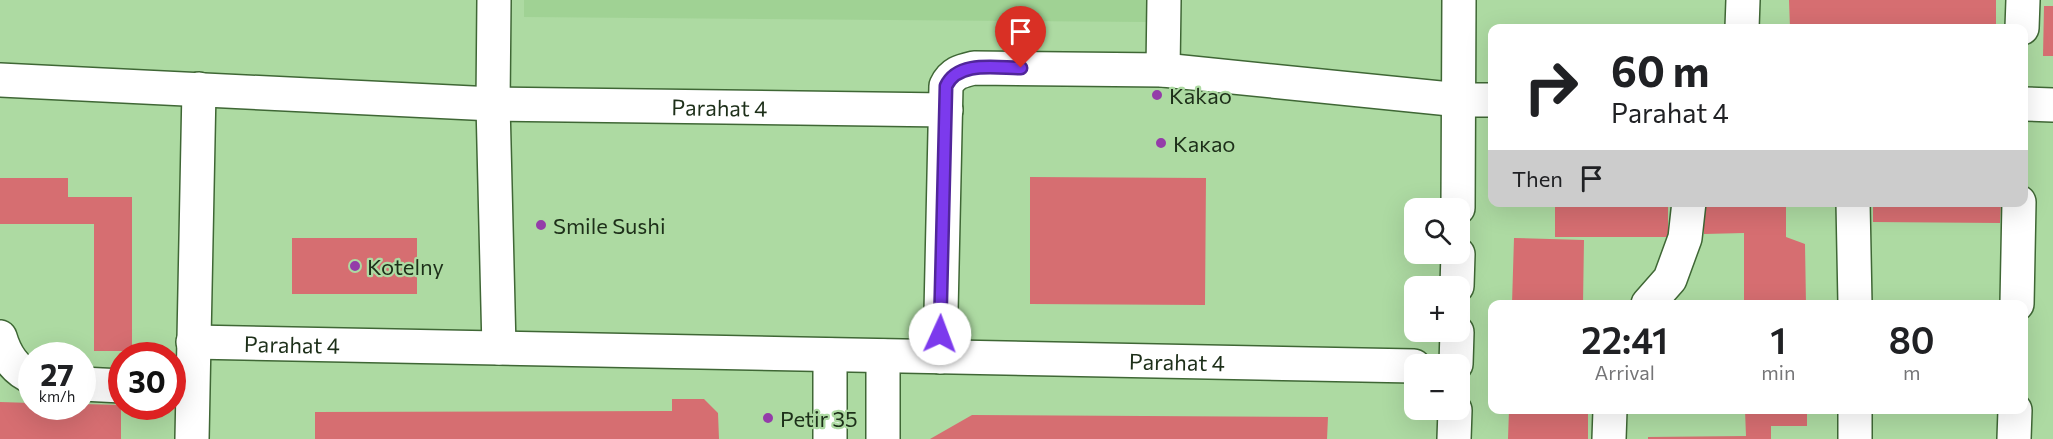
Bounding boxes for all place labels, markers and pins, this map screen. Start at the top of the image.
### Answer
pin [995,6,1046,68]
place label: Kakao [1169,82,1232,109]
marker: Kakao [1150,88,1164,102]
place label: Какао [1173,130,1236,157]
marker: Какао [1154,136,1168,150]
place label: Smile Sushi [553,212,666,239]
marker: Smile Sushi [534,218,548,232]
place label: Kotelny [367,253,444,280]
marker: Kotelny [348,259,362,273]
place label: Petir 35 [780,405,858,432]
marker: Petir 35 [761,411,775,425]

